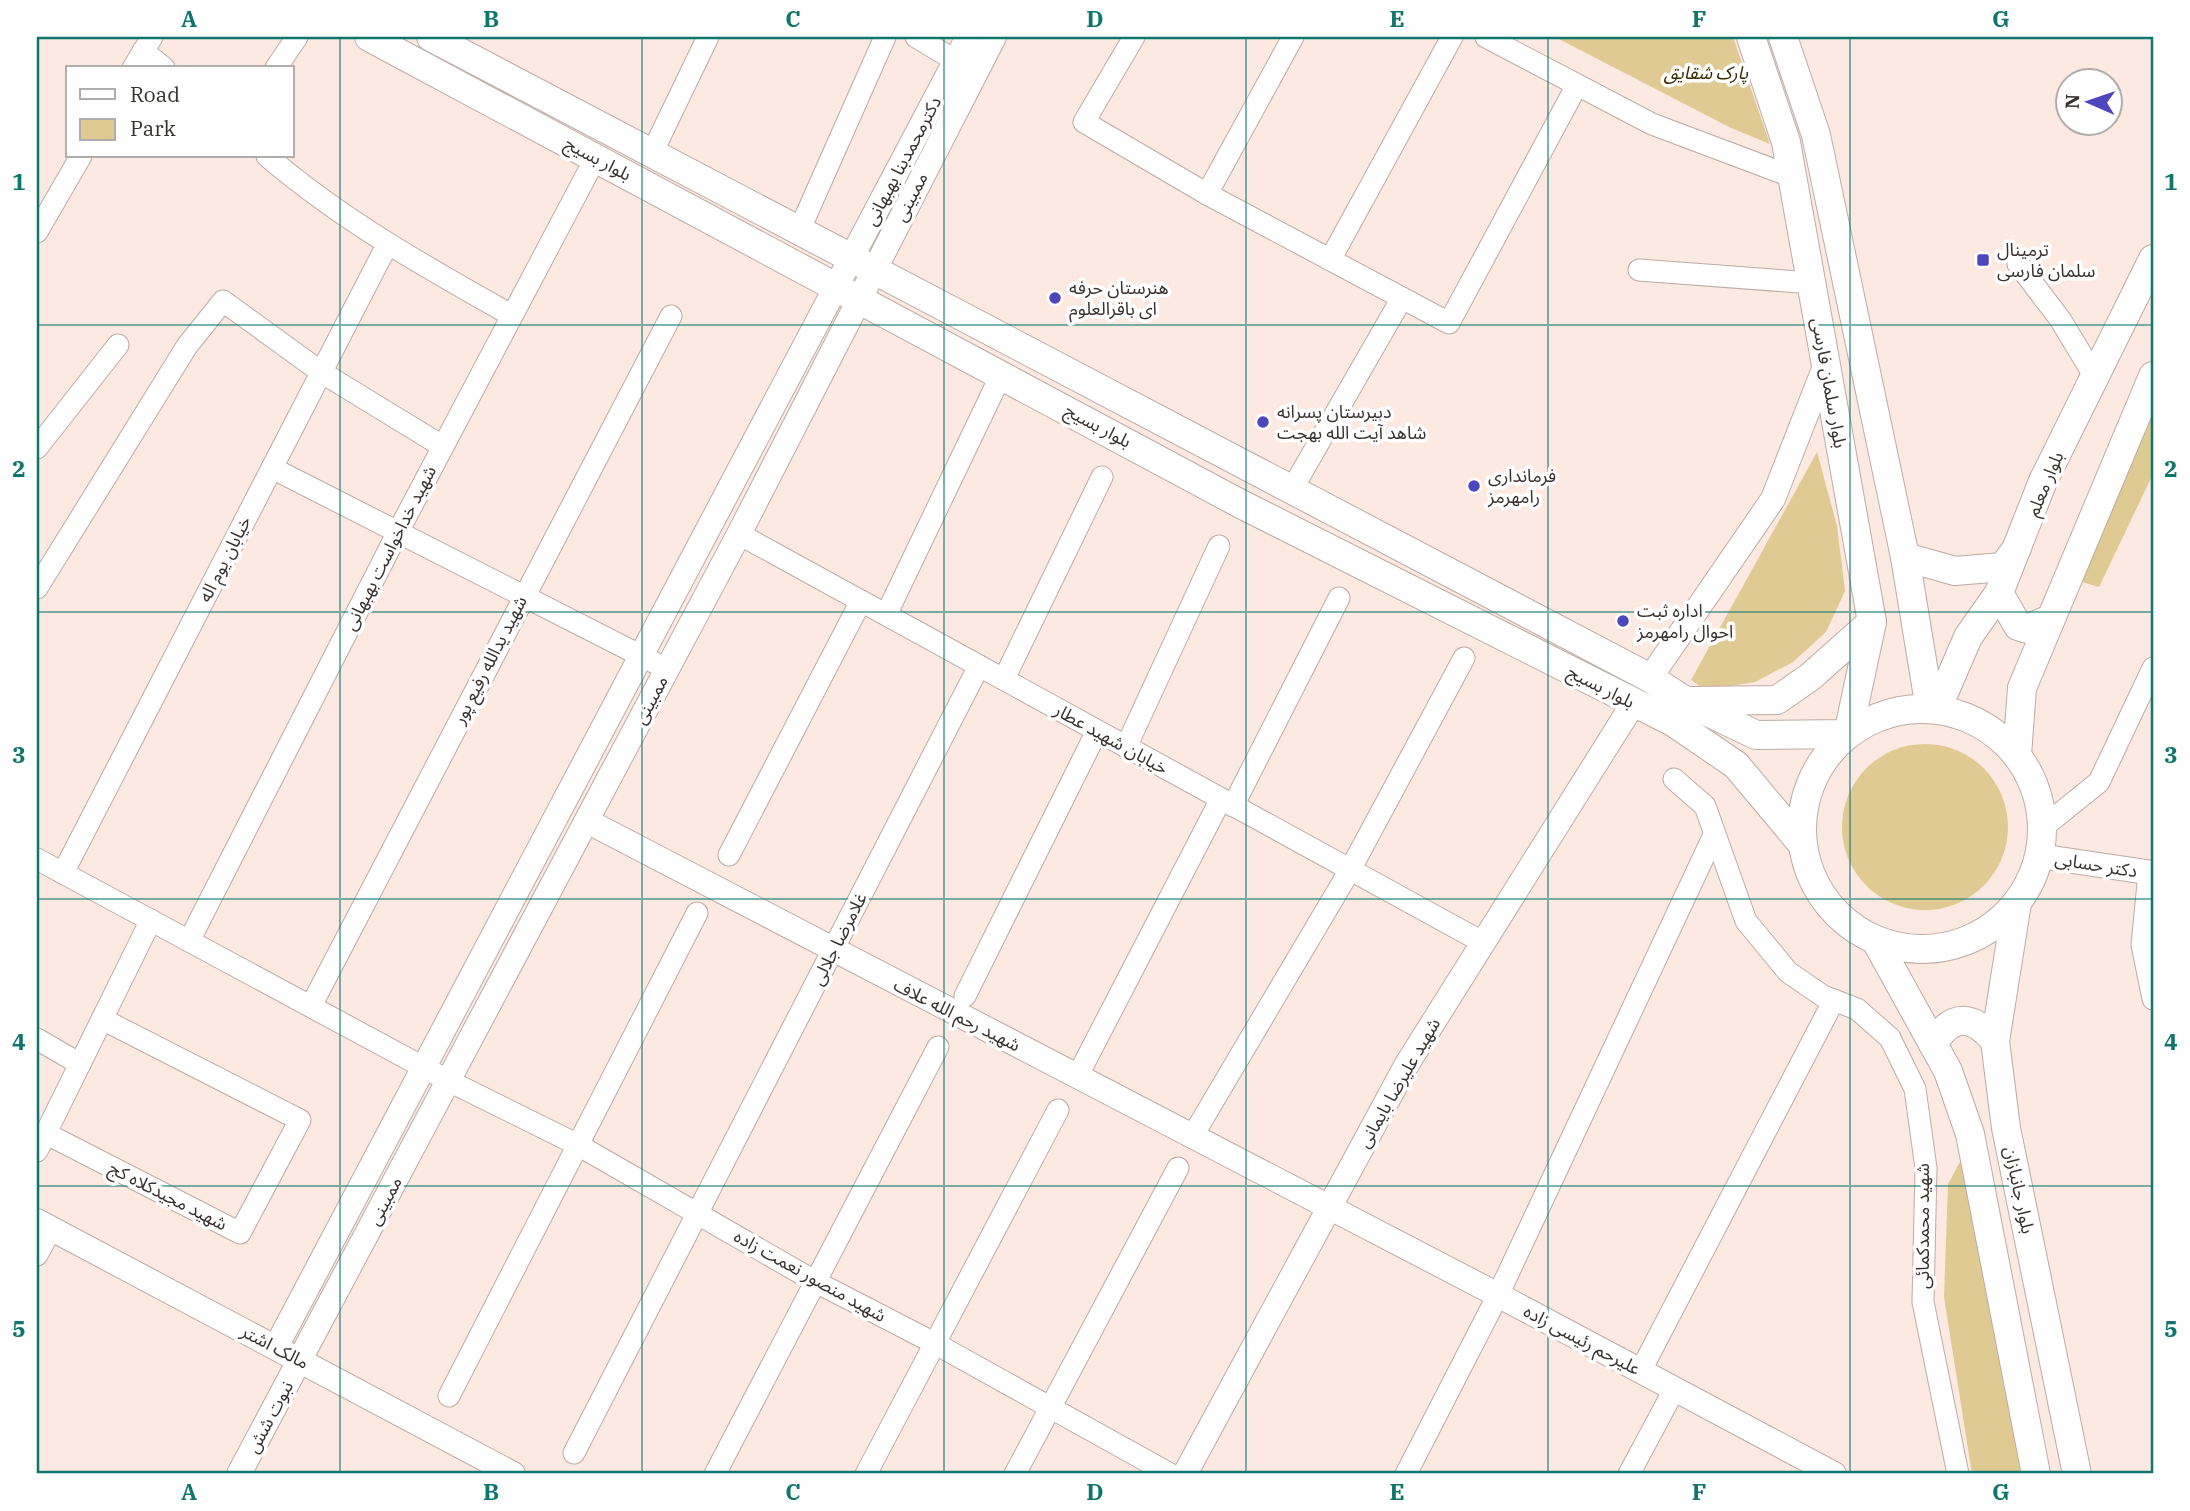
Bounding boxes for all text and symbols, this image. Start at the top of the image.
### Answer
text: A [181,3,197,33]
text: B [483,3,499,33]
text: C [785,3,801,33]
text: D [1086,3,1104,33]
text: E [1389,3,1405,33]
text: F [1692,3,1706,33]
text: G [1992,3,2010,33]
park label: پارک شقایق [1664,61,1749,85]
legend [66,66,294,158]
north arrow [2054,66,2124,136]
text: Road [130,80,180,108]
street label: دکترمحمدبنا بهبهانی [859,92,946,229]
text: N [2060,93,2084,109]
text: Park [130,114,177,142]
street label: بلوار بسیج [560,131,636,187]
text: 1 [12,166,26,196]
text: 1 [2164,166,2178,196]
street label: ممبینی [888,168,933,225]
place label: ترمینال سلمان فارسی [1997,238,2095,282]
marker: ترمینال سلمان فارسی [1975,252,1991,268]
place label: هنرستان حرفه ای باقرالعلوم [1069,276,1169,323]
marker: هنرستان حرفه ای باقرالعلوم [1047,290,1063,306]
street label: بلوار سلمان فارسی [1807,316,1852,450]
street label: بلوار بسیج [1060,398,1136,454]
place label: دبیرستان پسرانه شاهد آیت الله بهجت [1277,400,1426,444]
marker: دبیرستان پسرانه شاهد آیت الله بهجت [1255,414,1271,430]
street label: بلوار معلم [2021,448,2070,520]
text: 2 [12,453,26,483]
text: 2 [2164,453,2178,483]
street label: شهید خداخواست بهبهانی [338,461,441,634]
place label: فرمانداری رامهرمز [1487,464,1556,508]
marker: فرمانداری رامهرمز [1466,478,1482,494]
street label: خیابان یوم اله [193,512,259,607]
street label: شهید یدالله رفیع پور [447,592,534,730]
place label: اداره ثبت احوال رامهرمز [1636,599,1733,643]
marker: اداره ثبت احوال رامهرمز [1615,613,1631,629]
street label: بلوار بسیج [1563,660,1639,715]
street label: ممبینی [628,671,673,728]
street label: خیابان شهید عطار [1049,697,1172,779]
text: 3 [12,739,26,769]
text: 3 [2164,739,2178,769]
street label: دکتر حسابی [2053,847,2139,882]
street label: غلامرضا جلالی [805,889,872,989]
street label: شهید رحم الله علاف [889,973,1025,1058]
street label: شهید علیرضا بایمانی [1352,1014,1445,1152]
text: 4 [12,1026,26,1056]
text: 4 [2164,1026,2178,1056]
street label: بلوار جانبازان [1999,1144,2040,1236]
street label: شهید مجیدکلاه کج [104,1156,231,1237]
street label: شهید محمدکمائی [1911,1163,1934,1289]
street label: ممبینی [362,1172,407,1229]
street label: شهید منصور نعمت زاده [730,1224,890,1327]
street label: علیرحم رئیسی زاده [1519,1299,1645,1382]
text: 5 [12,1313,26,1343]
text: 5 [2164,1313,2178,1343]
street label: مالک اشتر [237,1319,313,1374]
street label: نبوت شش [241,1377,298,1457]
text: A [181,1476,197,1506]
text: B [483,1476,499,1506]
text: C [785,1476,801,1506]
text: D [1086,1476,1104,1506]
text: E [1389,1476,1405,1506]
text: F [1692,1476,1706,1506]
text: G [1992,1476,2010,1506]

